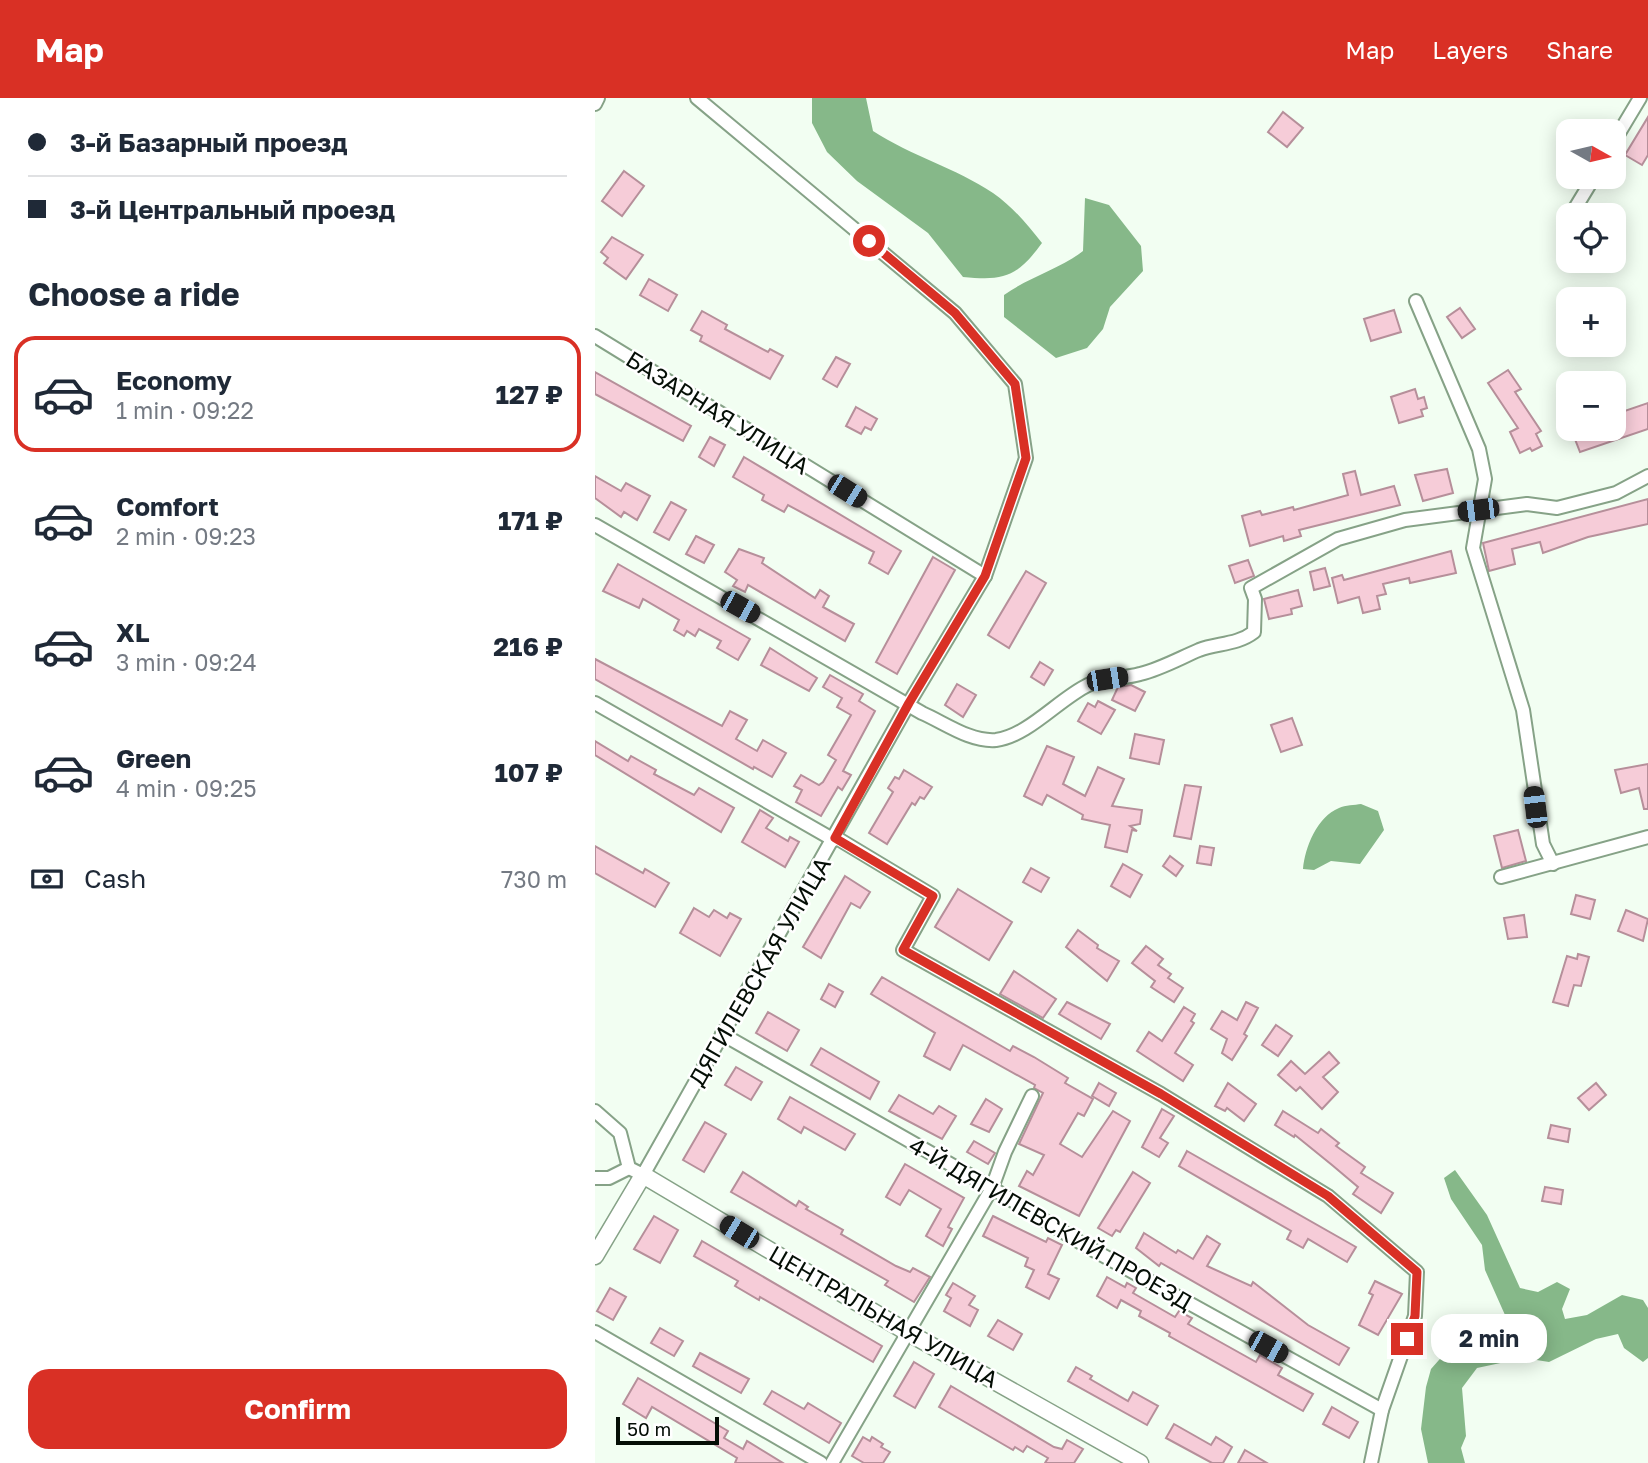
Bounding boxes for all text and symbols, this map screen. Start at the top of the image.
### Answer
text: Map [35,30,104,69]
text: Map [1345,35,1394,64]
text: Layers [1432,35,1508,64]
text: Share [1546,35,1613,64]
north arrow [1556,119,1626,189]
map controls [1556,119,1626,441]
text: 3-й Базарный проезд [70,127,348,158]
text: 3-й Центральный проезд [70,194,395,225]
button: locate [1556,203,1626,273]
route start [853,225,885,257]
text: Choose a ride [28,275,240,313]
button: + [1556,287,1626,357]
street label: БАЗАРНАЯ УЛИЦА [621,344,815,480]
icon: car [32,363,95,426]
text: Economy [116,365,232,396]
button: − [1556,371,1626,441]
text: 127 ₽ [496,379,563,410]
text: 1 min · 09:22 [116,396,254,424]
car [824,471,871,511]
icon: car [32,489,95,552]
text: Comfort [116,491,219,522]
car [1456,497,1501,523]
text: 171 ₽ [498,505,563,536]
text: 2 min · 09:23 [116,522,256,550]
car [717,588,764,626]
icon: car [32,615,95,678]
text: XL [116,617,150,648]
text: 216 ₽ [493,631,563,662]
text: 3 min · 09:24 [116,648,257,676]
car [1085,665,1130,693]
icon: car [32,741,95,804]
text: Green [116,743,191,774]
text: 107 ₽ [494,757,563,788]
text: 4 min · 09:25 [116,774,257,802]
car [1523,785,1548,829]
street label: ДЯГИЛЕВСКАЯ УЛИЦА [682,852,836,1090]
icon: cash [28,860,66,898]
text: Cash [84,863,146,894]
text: 730 m [501,865,567,893]
street label: 4-Й ДЯГИЛЕВСКИЙ ПРОЕЗД [905,1130,1198,1316]
car [716,1212,763,1252]
street label: ЦЕНТРАЛЬНАЯ УЛИЦА [764,1239,1004,1393]
callout: 2 min [1431,1314,1547,1364]
route end [1391,1323,1423,1355]
text: 2 min [1459,1324,1519,1352]
car [1245,1328,1292,1366]
button: Confirm [28,1369,567,1449]
scale bar [616,1414,719,1446]
text: 50 m [627,1417,671,1440]

